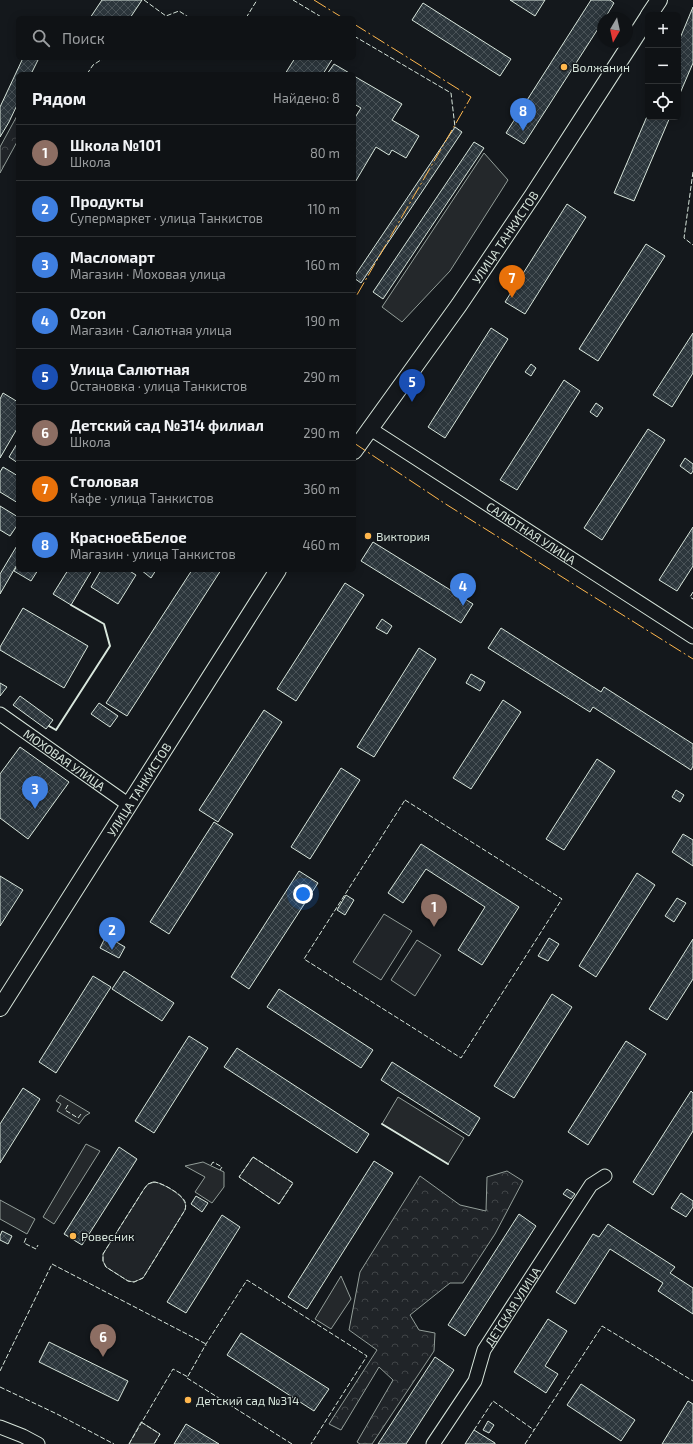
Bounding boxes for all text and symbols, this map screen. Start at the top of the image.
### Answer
north arrow [597,12,633,48]
map controls [645,12,681,120]
button: + [645,12,681,48]
search box [16,16,356,60]
icon: search [30,27,52,49]
text: Поиск [62,29,105,47]
button: − [645,48,681,84]
place label: Волжанин [572,60,630,74]
marker: Волжанин [559,62,569,72]
button: locate [645,84,681,120]
text: Рядом [32,88,86,108]
text: Найдено: 8 [273,90,340,106]
pin: 8 [510,98,536,131]
text: Школа №101 [70,136,162,154]
text: 1 [42,145,48,161]
text: 80 m [310,145,340,161]
text: Школа [70,154,111,170]
street label: УЛИЦА ТАНКИСТОВ [469,188,541,286]
text: Продукты [70,192,144,210]
text: 2 [41,201,49,217]
text: 110 m [308,201,340,217]
text: Супермаркет · улица Танкистов [70,210,263,226]
text: Масломарт [70,248,155,266]
text: 3 [41,257,49,273]
text: 160 m [305,257,340,273]
pin: 7 [499,265,525,298]
text: Магазин · Моховая улица [70,266,226,282]
text: Ozon [70,304,106,322]
text: 4 [41,313,49,329]
text: 190 m [305,313,340,329]
text: Магазин · Салютная улица [70,322,232,338]
text: Улица Салютная [70,360,190,378]
text: 5 [41,369,49,385]
text: 290 m [303,369,340,385]
pin: 5 [399,369,425,402]
text: Остановка · улица Танкистов [70,378,247,394]
text: Детский сад №314 филиал [70,416,264,434]
text: 6 [41,425,49,441]
text: 290 m [303,425,340,441]
text: Школа [70,434,111,450]
text: Столовая [70,472,139,490]
text: 7 [42,481,48,497]
text: 360 m [303,481,340,497]
text: Кафе · улица Танкистов [70,490,214,506]
street label: САЛЮТНАЯ УЛИЦА [484,499,579,567]
text: Красное&Белое [70,528,187,546]
place label: Виктория [376,529,430,543]
marker: Виктория [363,531,373,541]
text: 8 [41,537,49,553]
text: 460 m [302,537,340,553]
text: Магазин · улица Танкистов [70,546,236,562]
pin: 4 [450,573,476,606]
street label: МОХОВАЯ УЛИЦА [21,726,108,793]
street label: УЛИЦА ТАНКИСТОВ [104,740,174,839]
pin: 3 [22,776,48,809]
your location [293,884,313,904]
pin: 1 [421,894,447,927]
pin: 2 [99,917,125,950]
place label: Ровесник [81,1229,135,1243]
marker: Ровесник [68,1231,78,1241]
street label: ДЕТСКАЯ УЛИЦА [482,1264,543,1349]
pin: 6 [90,1324,116,1357]
place label: Детский сад №314 [196,1393,299,1407]
marker: Детский сад №314 [183,1395,193,1405]

